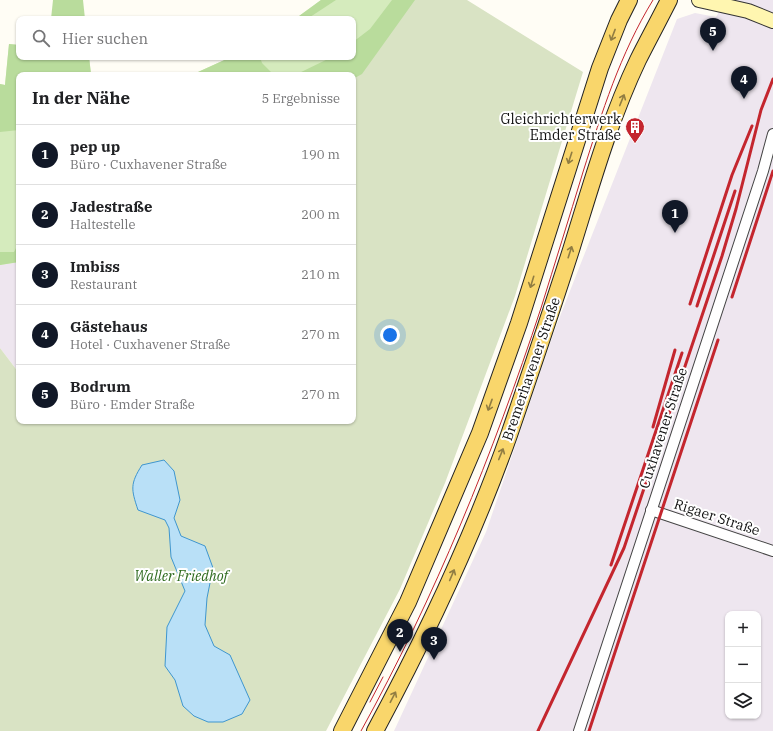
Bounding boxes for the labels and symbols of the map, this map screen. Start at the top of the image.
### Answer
pin: 5 [700,18,726,51]
one-way arrow [608,29,616,41]
pin: 4 [731,66,757,99]
one-way arrow [618,94,626,106]
place label: Gleichrichterwerk Emder Straße [501,110,622,144]
building icon: Gleichrichterwerk Emder Straße [624,116,646,144]
one-way arrow [566,151,573,164]
pin: 1 [662,200,688,233]
one-way arrow [567,245,574,258]
one-way arrow [528,276,535,289]
street label: Bremerhavener Straße [498,295,564,443]
your location [380,325,400,345]
street label: Cuxhavener Straße [635,365,691,491]
one-way arrow [486,399,493,412]
one-way arrow [498,449,506,461]
street label: Rigaer Straße [672,495,762,539]
park label: Waller Friedhof [134,567,231,585]
one-way arrow [449,569,456,581]
pin: 2 [387,619,413,652]
pin: 3 [421,627,447,660]
one-way arrow [390,691,398,703]

